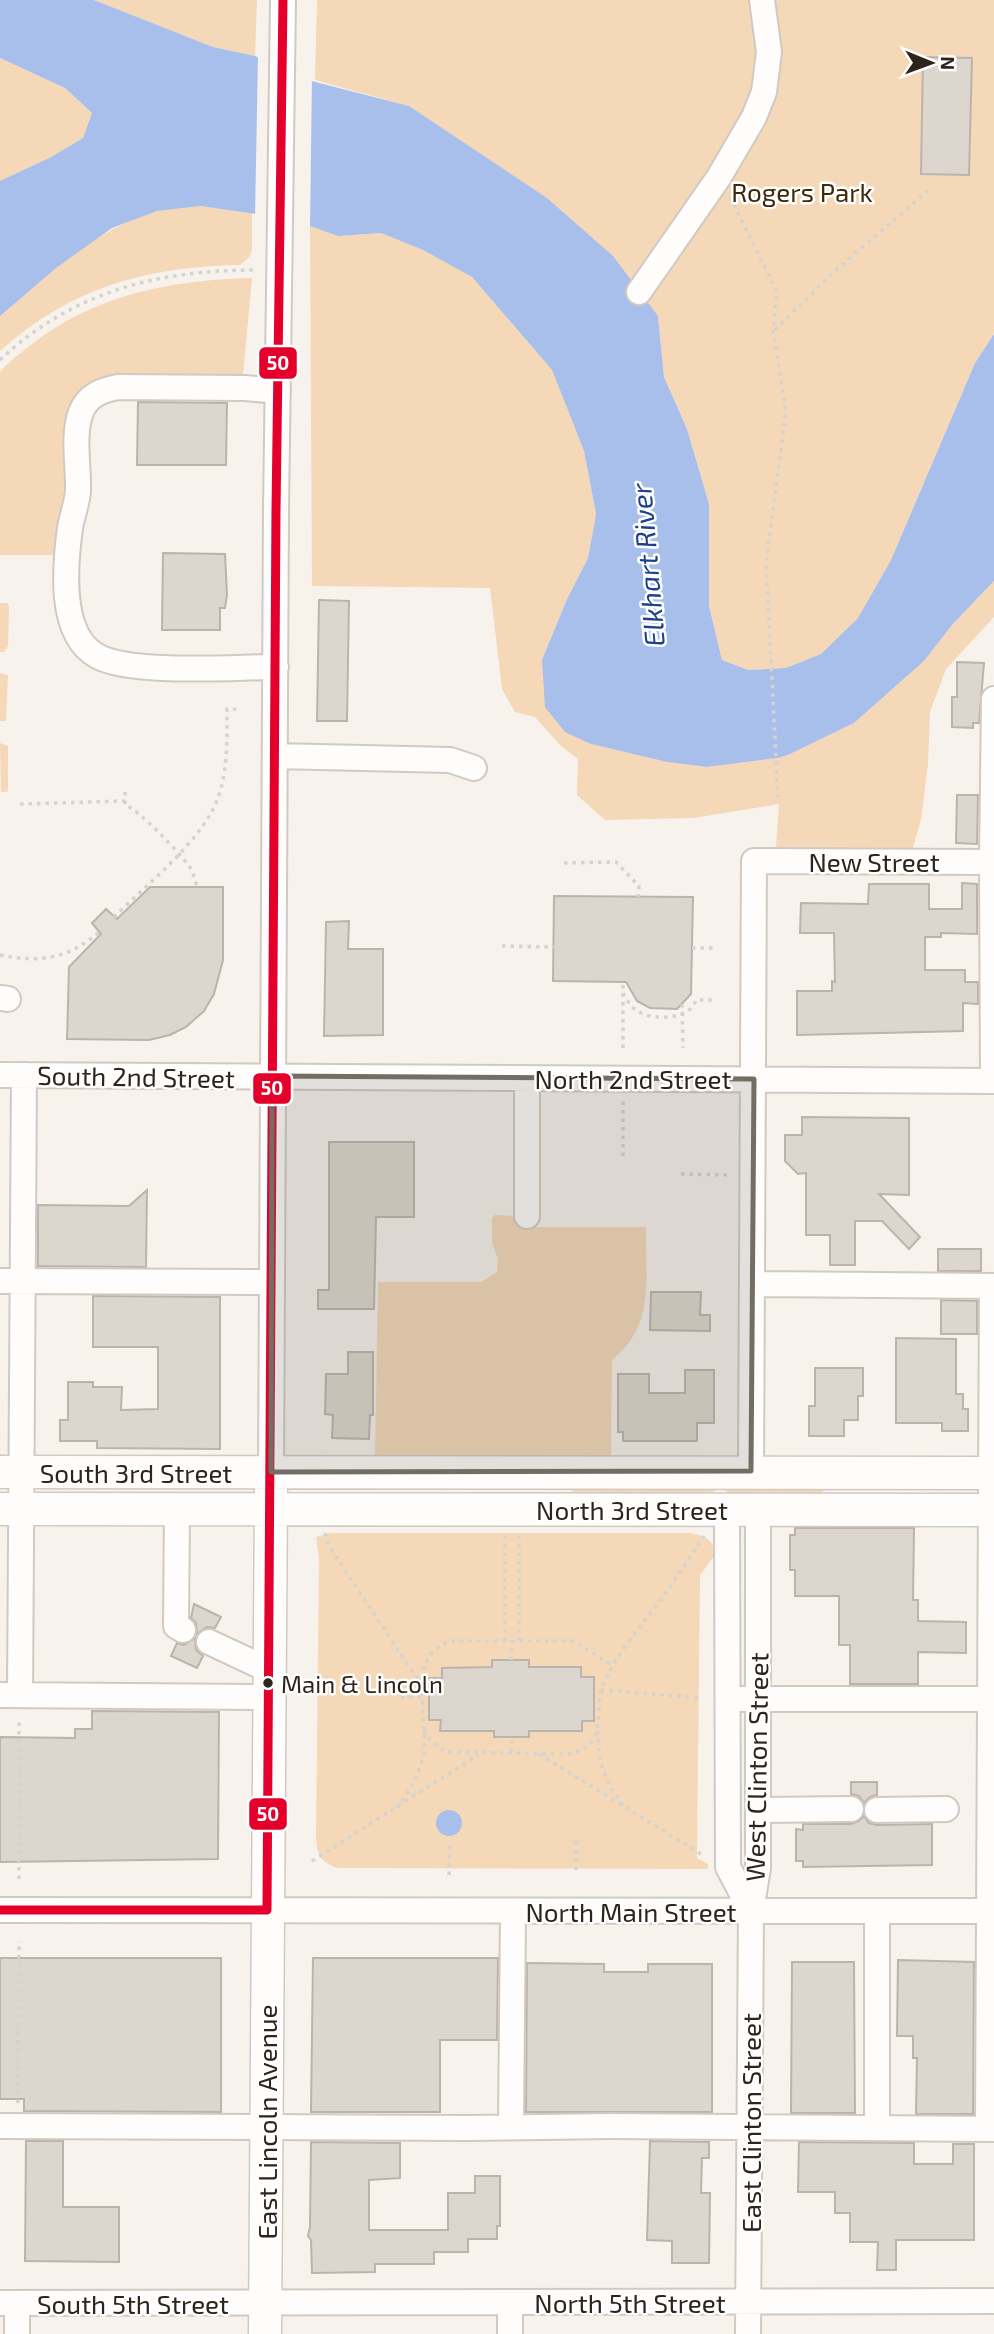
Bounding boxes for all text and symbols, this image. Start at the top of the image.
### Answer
north arrow [896,28,966,98]
text: N [937,56,960,70]
park label: Rogers Park [731,176,873,207]
line badge: 50 [258,346,298,380]
text: 50 [267,351,289,374]
water label: Elkhart River [623,481,671,648]
street label: New Street [808,846,940,877]
street label: South 2nd Street [37,1059,235,1093]
street label: North 2nd Street [534,1063,732,1094]
line badge: 50 [252,1072,292,1105]
text: 50 [261,1076,283,1099]
street label: South 3rd Street [40,1457,232,1488]
street label: North 3rd Street [536,1494,728,1525]
street label: West Clinton Street [739,1652,773,1882]
place label: Main & Lincoln [281,1669,443,1698]
marker: Main & Lincoln [261,1676,275,1690]
line badge: 50 [248,1797,288,1831]
text: 50 [257,1802,279,1825]
street label: North Main Street [525,1896,737,1927]
street label: East Lincoln Avenue [251,2004,282,2240]
street label: East Clinton Street [735,2013,766,2233]
street label: North 5th Street [534,2287,726,2318]
street label: South 5th Street [37,2288,229,2319]

